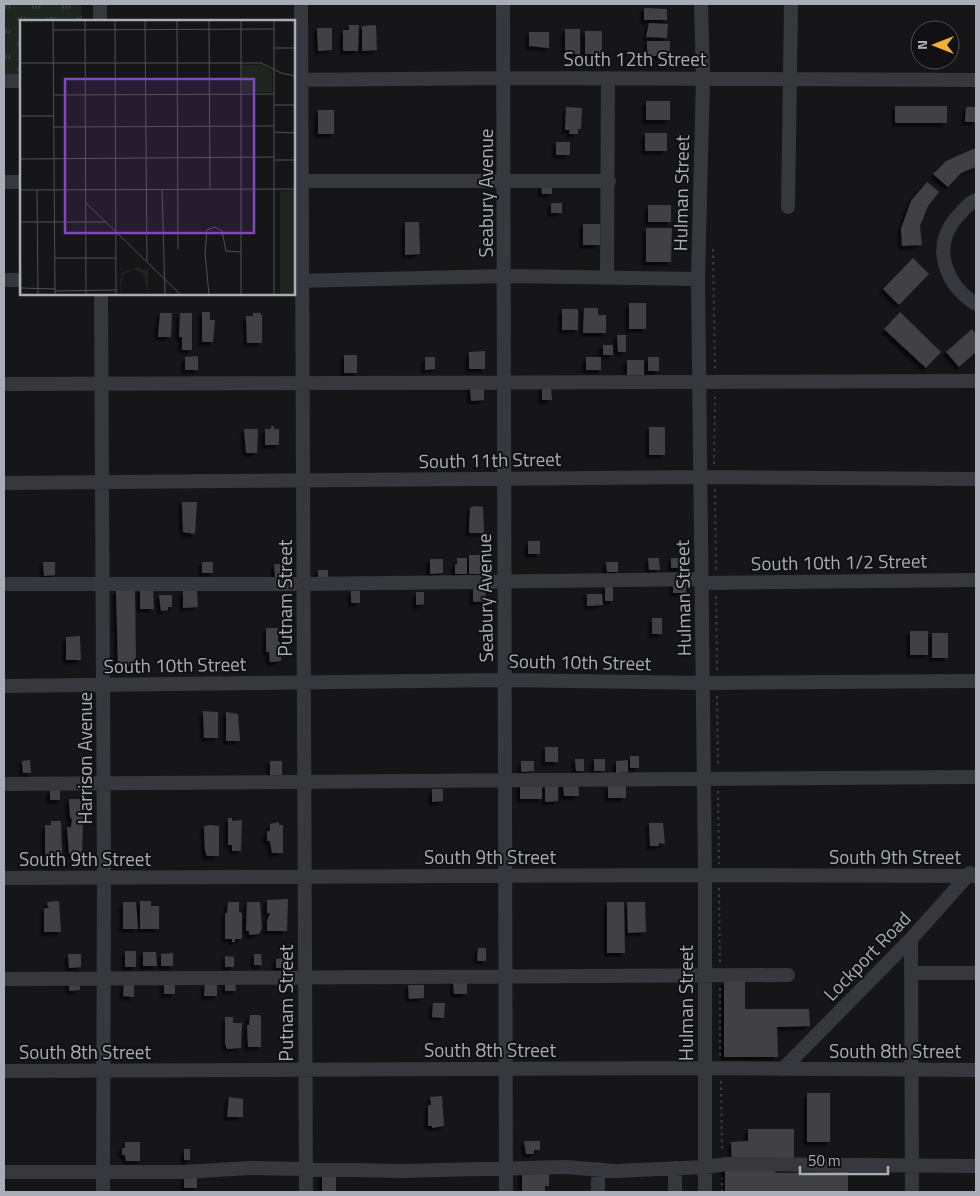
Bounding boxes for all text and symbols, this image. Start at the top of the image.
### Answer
inset map [20,20,295,295]
north arrow [910,20,960,70]
text: N [911,40,932,50]
street label: South 12th Street [564,44,707,73]
street label: Seabury Avenue [471,129,500,257]
street label: Hulman Street [665,134,696,251]
street label: South 11th Street [418,444,562,475]
street label: Seabury Avenue [469,533,500,663]
street label: Putnam Street [270,539,299,656]
street label: Hulman Street [667,539,698,656]
street label: South 10th 1/2 Street [751,545,928,578]
street label: South 10th Street [508,646,652,677]
street label: South 10th Street [103,649,247,680]
street label: Harrison Avenue [70,692,99,824]
street label: South 9th Street [424,842,556,871]
street label: South 9th Street [829,842,961,871]
street label: South 9th Street [19,844,151,873]
street label: Lockport Road [816,904,917,1007]
street label: Putnam Street [271,944,300,1061]
street label: Hulman Street [671,945,700,1061]
street label: South 8th Street [424,1035,556,1064]
street label: South 8th Street [829,1036,961,1065]
street label: South 8th Street [19,1037,151,1066]
scale bar [800,1144,888,1176]
text: 50 m [808,1149,841,1172]

